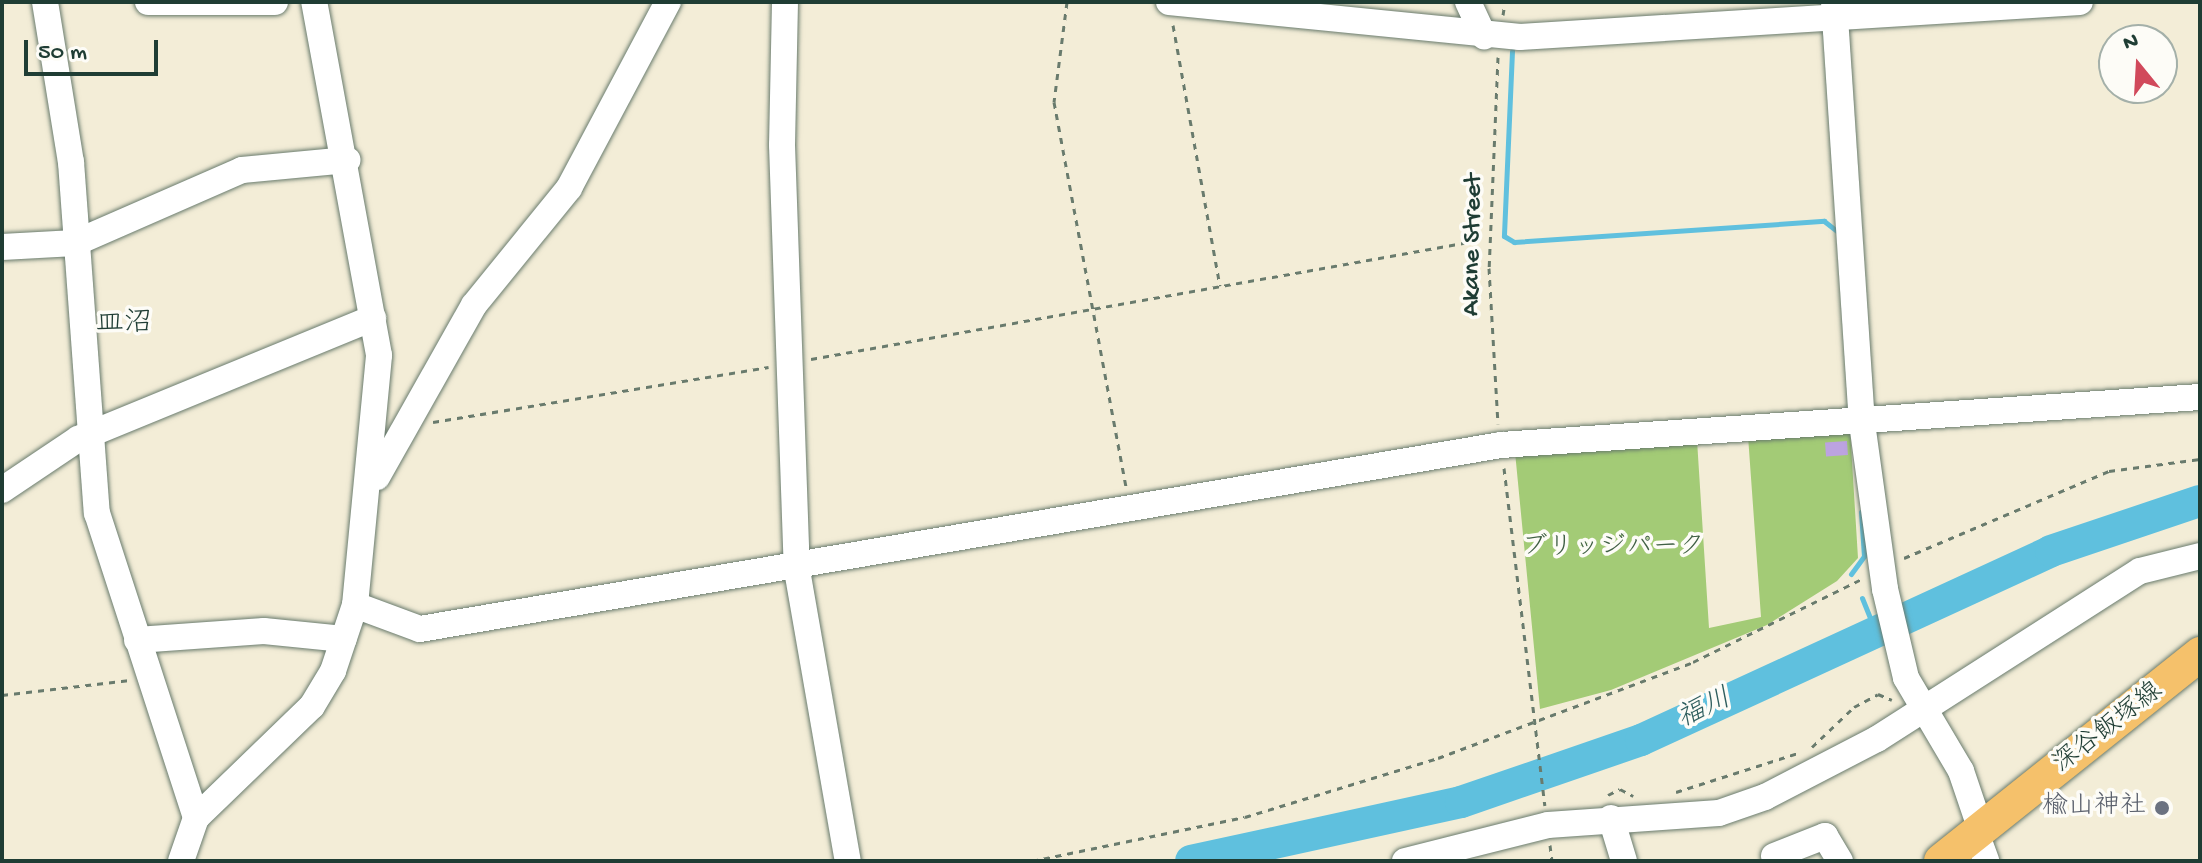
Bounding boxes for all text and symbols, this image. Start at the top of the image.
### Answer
scale bar [28,24,162,74]
north arrow [2098,24,2178,104]
text: N [2120,28,2142,58]
text: 50 m [38,39,87,68]
street label: Akane Street [1457,173,1491,317]
district label: 皿沼 [96,308,152,342]
park label: ブリッジパーク [1522,533,1704,565]
street label: 深谷飯塚線 [2048,677,2170,781]
water label: 福川 [1673,683,1737,737]
place label: 楡山神社 [2042,792,2146,824]
marker: 楡山神社 [2153,799,2171,817]

